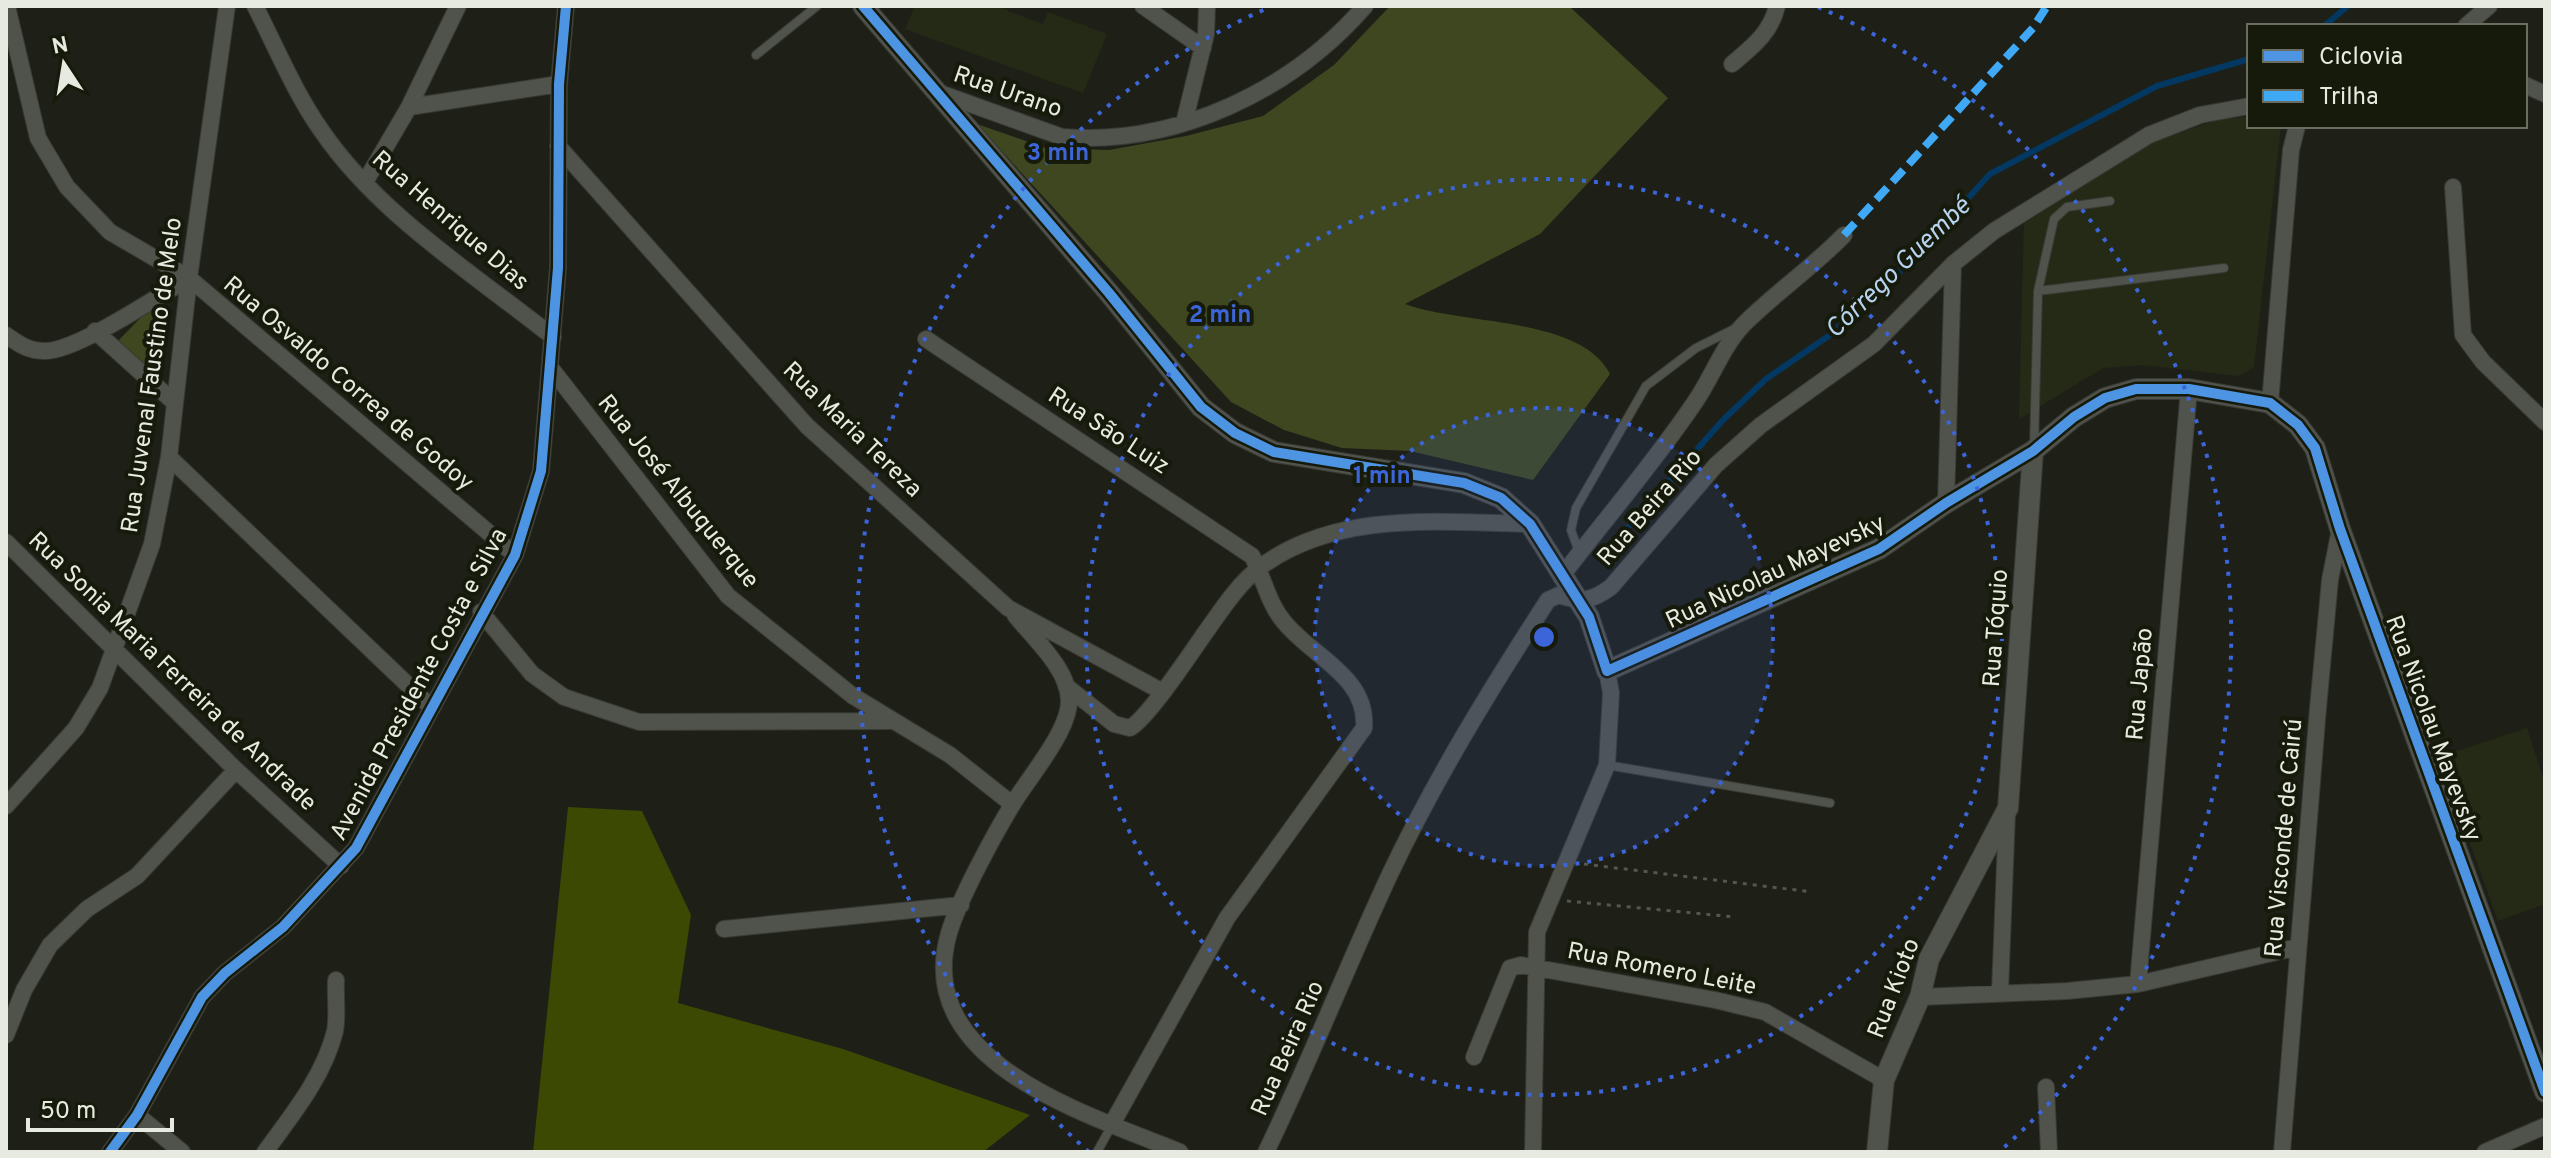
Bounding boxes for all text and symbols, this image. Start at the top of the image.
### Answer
north arrow [24,24,104,104]
legend [2247,24,2527,128]
text: N [50,32,71,62]
text: Ciclovia [2319,43,2403,73]
street label: Rua Urano [949,60,1066,125]
text: Trilha [2319,83,2379,113]
text: 3 min [1027,139,1089,169]
street label: Rua Henrique Dias [365,145,534,298]
water label: Córrego Guembé [1819,189,1980,347]
street label: Rua Juvenal Faustino de Melo [116,216,190,535]
street label: Rua Osvaldo Correa de Godoy [216,271,479,498]
text: 2 min [1189,301,1251,331]
street label: Rua Maria Tereza [775,356,928,505]
street label: Rua São Luiz [1042,381,1174,482]
street label: Rua José Albuquerque [590,389,765,595]
street label: Rua Beira Rio [1592,444,1709,573]
text: 1 min [1353,462,1411,492]
street label: Rua Nicolau Mayevsky [1661,509,1890,637]
street label: Avenida Presidente Costa e Silva [324,524,515,846]
street label: Rua Sonia Maria Ferreira de Andrade [21,526,322,819]
street label: Rua Tóquio [1978,568,2016,688]
street label: Rua Nicolau Mayevsky [2377,611,2487,846]
centre of rings [1530,623,1558,651]
street label: Rua Japão [2121,626,2161,742]
street label: Rua Visconde de Cairú [2260,718,2310,959]
street label: Rua Kioto [1862,934,1928,1043]
street label: Rua Romero Leite [1565,937,1759,1003]
street label: Rua Beira Rio [1246,976,1332,1121]
scale bar [28,1082,172,1132]
text: 50 m [40,1097,96,1127]

